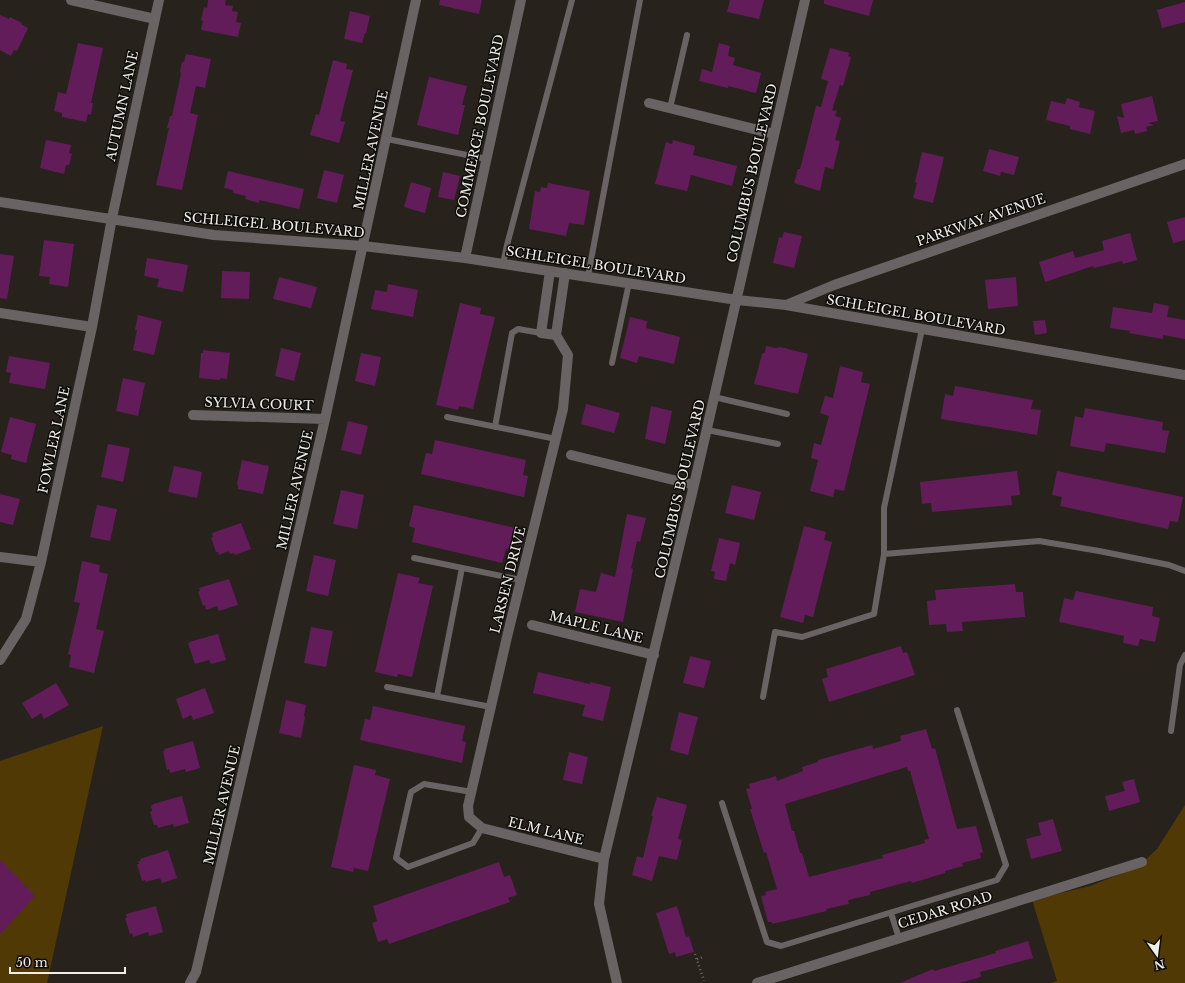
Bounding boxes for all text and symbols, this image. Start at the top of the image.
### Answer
street label: COMMERCE BOULEVARD [452,33,508,219]
street label: AUTUMN LANE [102,49,142,164]
street label: COLUMBUS BOULEVARD [723,82,781,264]
street label: MILLER AVENUE [350,89,392,211]
street label: PARKWAY AVENUE [914,190,1048,250]
street label: SCHLEIGEL BOULEVARD [183,209,365,241]
street label: SCHLEIGEL BOULEVARD [505,242,687,288]
street label: SCHLEIGEL BOULEVARD [825,291,1007,339]
street label: FOWLER LANE [34,385,74,495]
street label: SYLVIA COURT [204,394,314,414]
street label: COLUMBUS BOULEVARD [651,398,709,580]
street label: MILLER AVENUE [273,429,317,551]
street label: LARSEN DRIVE [486,525,530,635]
street label: MAPLE LANE [547,607,645,647]
street label: MILLER AVENUE [200,744,244,866]
street label: ELM LANE [506,813,586,849]
street label: CEDAR ROAD [896,888,994,932]
north arrow [1137,935,1177,975]
scale bar [10,949,125,975]
text: 50 m [16,955,48,970]
text: N [1152,957,1166,973]

